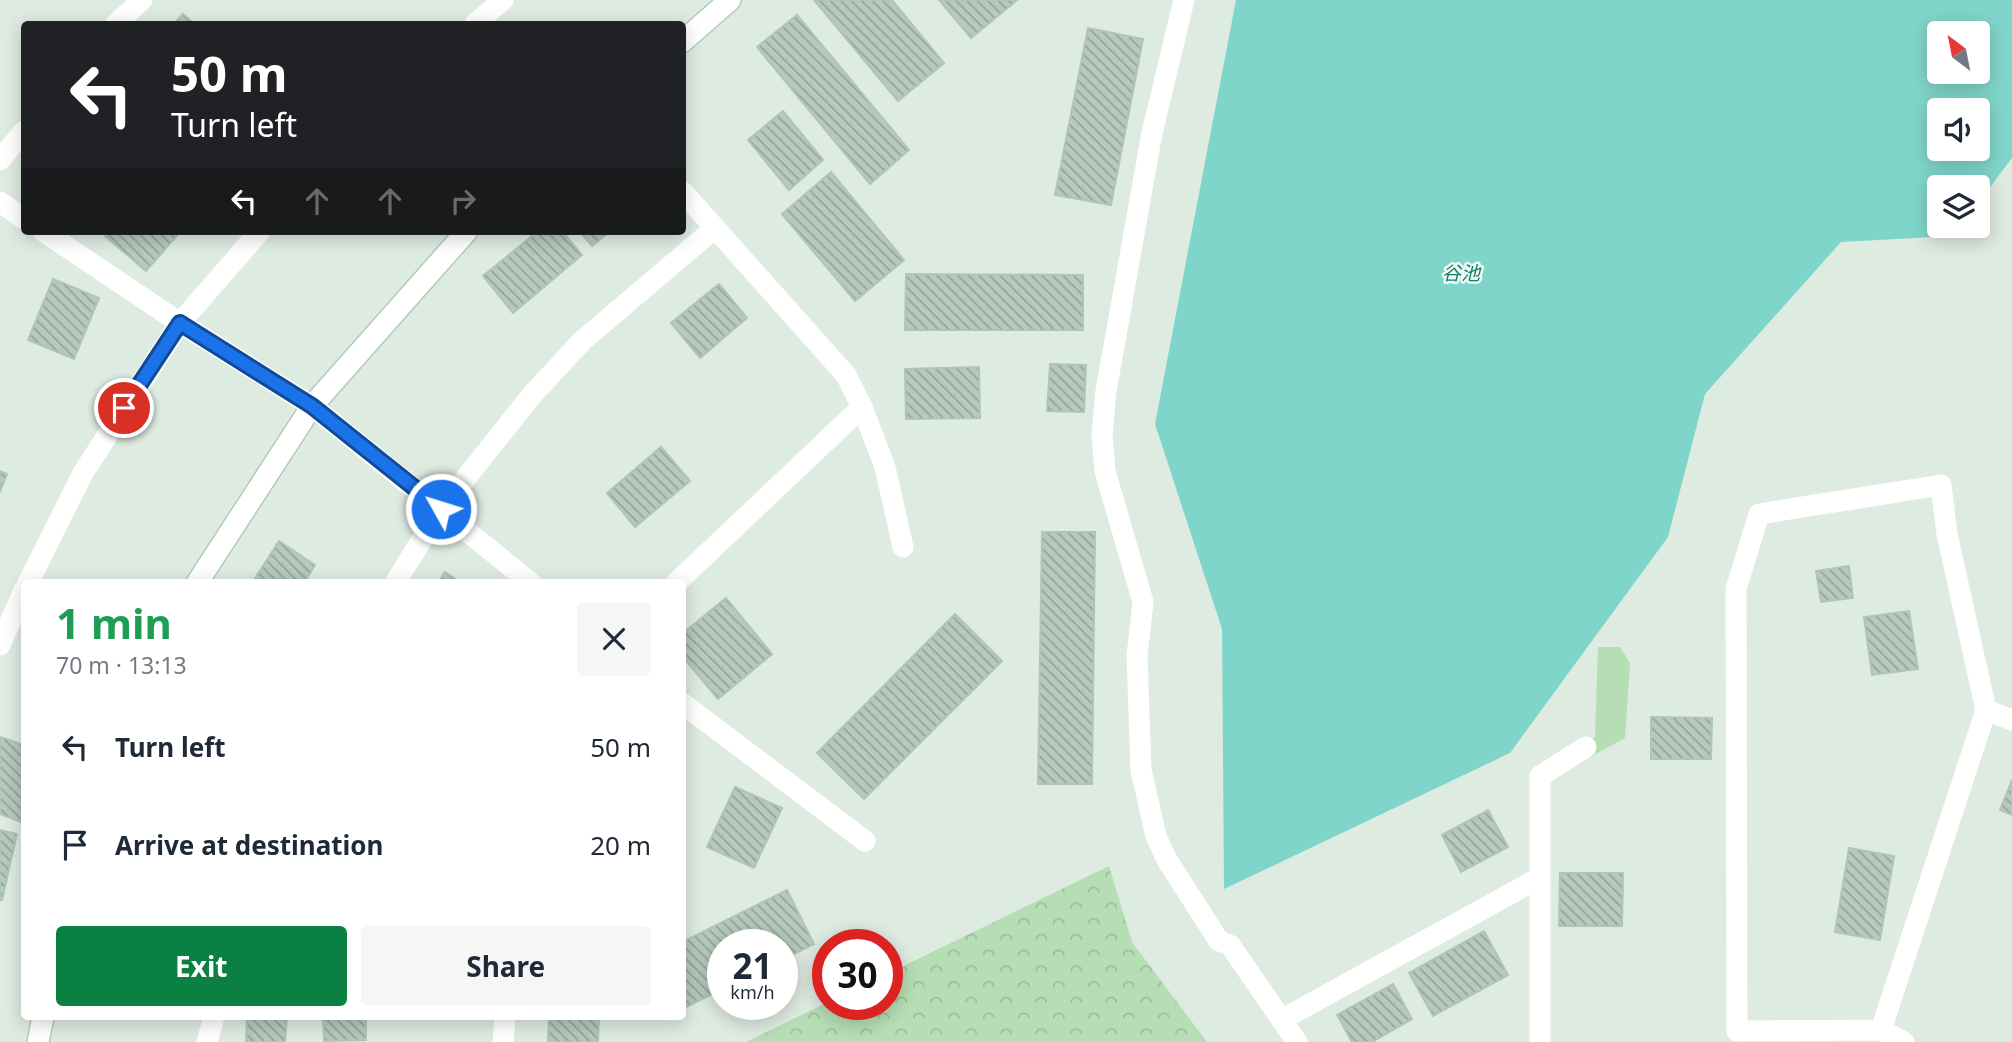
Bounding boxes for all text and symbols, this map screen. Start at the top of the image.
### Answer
north arrow [1927,21,1990,84]
map controls [1927,21,1990,238]
text: 50 m [171,40,288,106]
icon: left [56,49,147,140]
button: sound [1927,98,1990,161]
text: Turn left [171,103,297,146]
button: layers [1927,175,1990,238]
icon: left [225,182,263,220]
icon: ahead [298,182,336,220]
icon: ahead [371,182,409,220]
icon: right [444,182,482,220]
water label: 谷池 [1442,260,1482,286]
pin [94,378,154,438]
icon: arrive [105,389,143,427]
position arrow [404,472,478,546]
text: 1 min [56,594,172,651]
button: close [577,602,651,676]
text: 70 m · 13:13 [56,649,187,681]
icon: left [56,728,94,766]
text: Turn left [115,729,226,765]
text: 50 m [590,729,651,765]
icon: arrive [56,826,94,864]
text: Arrive at destination [115,827,384,863]
text: 20 m [590,827,651,863]
button: Exit [56,926,347,1006]
button: Share [361,926,651,1006]
speed limit sign: 30 [812,929,903,1020]
text: 21 [732,942,773,989]
text: km/h [730,980,775,1004]

